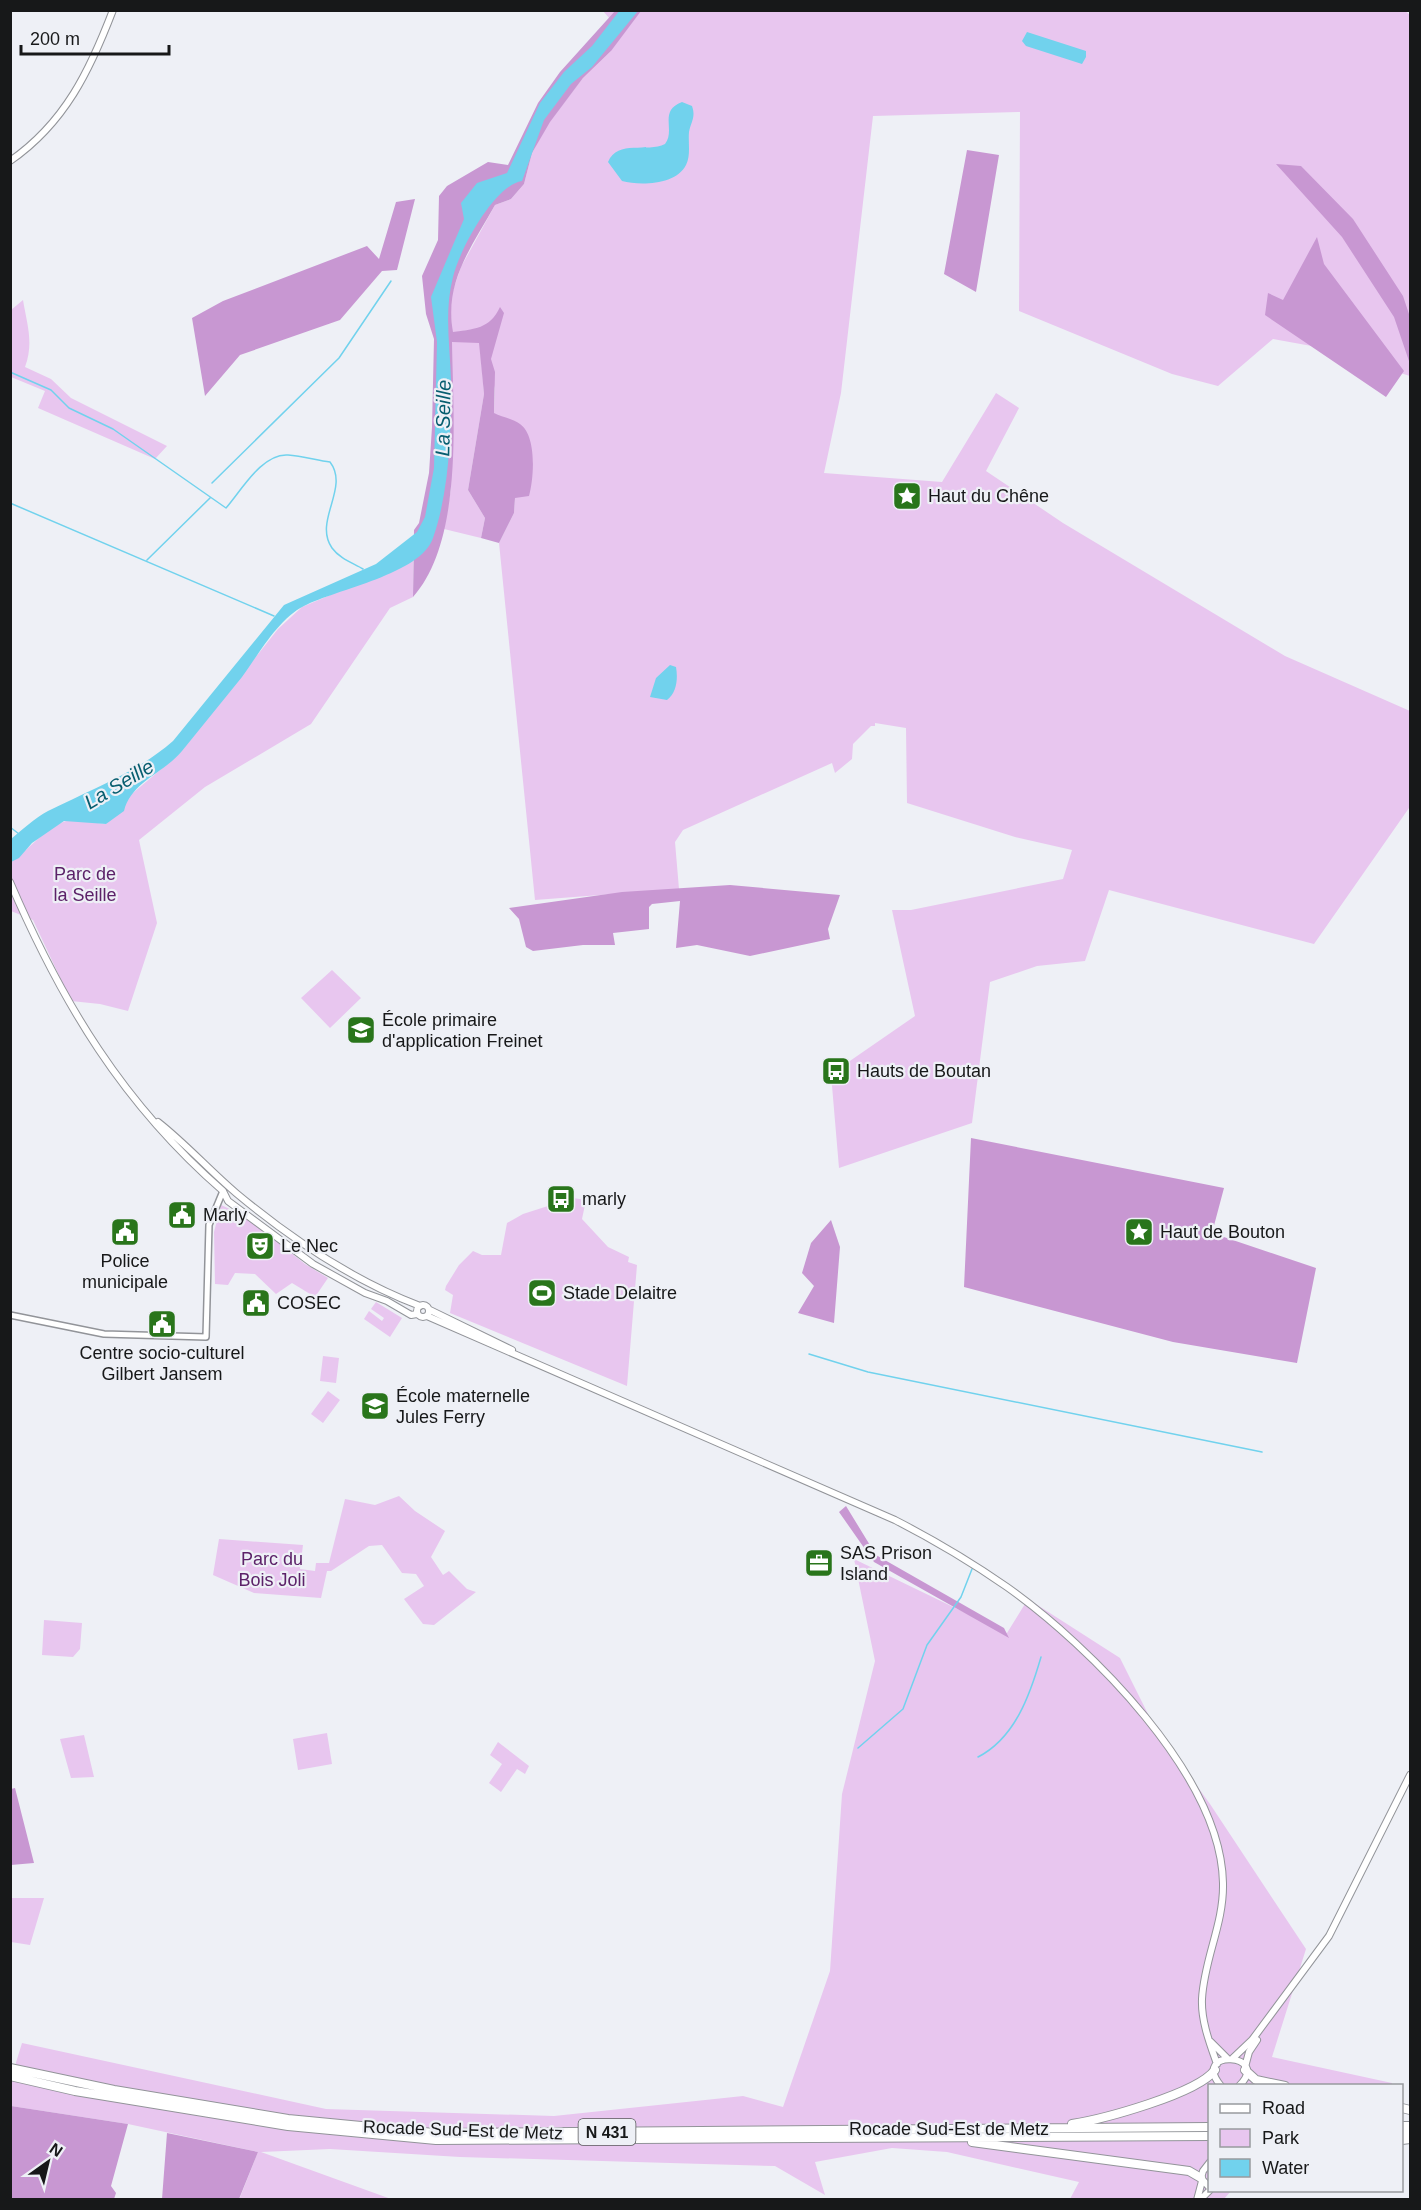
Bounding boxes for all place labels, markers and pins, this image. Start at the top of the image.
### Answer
place icon: Haut du Chêne [891,480,923,512]
place label: Haut du Chêne [928,486,1049,506]
place label: École primaire d'application Freinet [382,1010,543,1051]
school or university icon: École primaire d'application Freinet [345,1014,377,1046]
bus stop icon: Hauts de Boutan [820,1055,852,1087]
place label: Hauts de Boutan [857,1061,991,1081]
bus stop icon: marly [545,1183,577,1215]
place label: marly [582,1189,626,1209]
public building icon: Marly [166,1199,198,1231]
place label: Marly [203,1205,247,1225]
public building icon: Police municipale [109,1216,141,1248]
place icon: Haut de Bouton [1123,1216,1155,1248]
place label: Haut de Bouton [1160,1222,1285,1242]
theatre icon: Le Nec [244,1230,276,1262]
place label: Le Nec [281,1236,338,1256]
place label: Police municipale [82,1251,168,1292]
sports icon: Stade Delaitre [526,1277,558,1309]
place label: Stade Delaitre [563,1283,677,1303]
public building icon: COSEC [240,1287,272,1319]
place label: COSEC [277,1293,341,1313]
public building icon: Centre socio-culturel Gilbert Jansem [146,1308,178,1340]
place label: Centre socio-culturel Gilbert Jansem [79,1343,245,1384]
place label: École maternelle Jules Ferry [396,1386,530,1427]
school or university icon: École maternelle Jules Ferry [359,1390,391,1422]
place label: SAS Prison Island [840,1543,932,1584]
office icon: SAS Prison Island [803,1547,835,1579]

